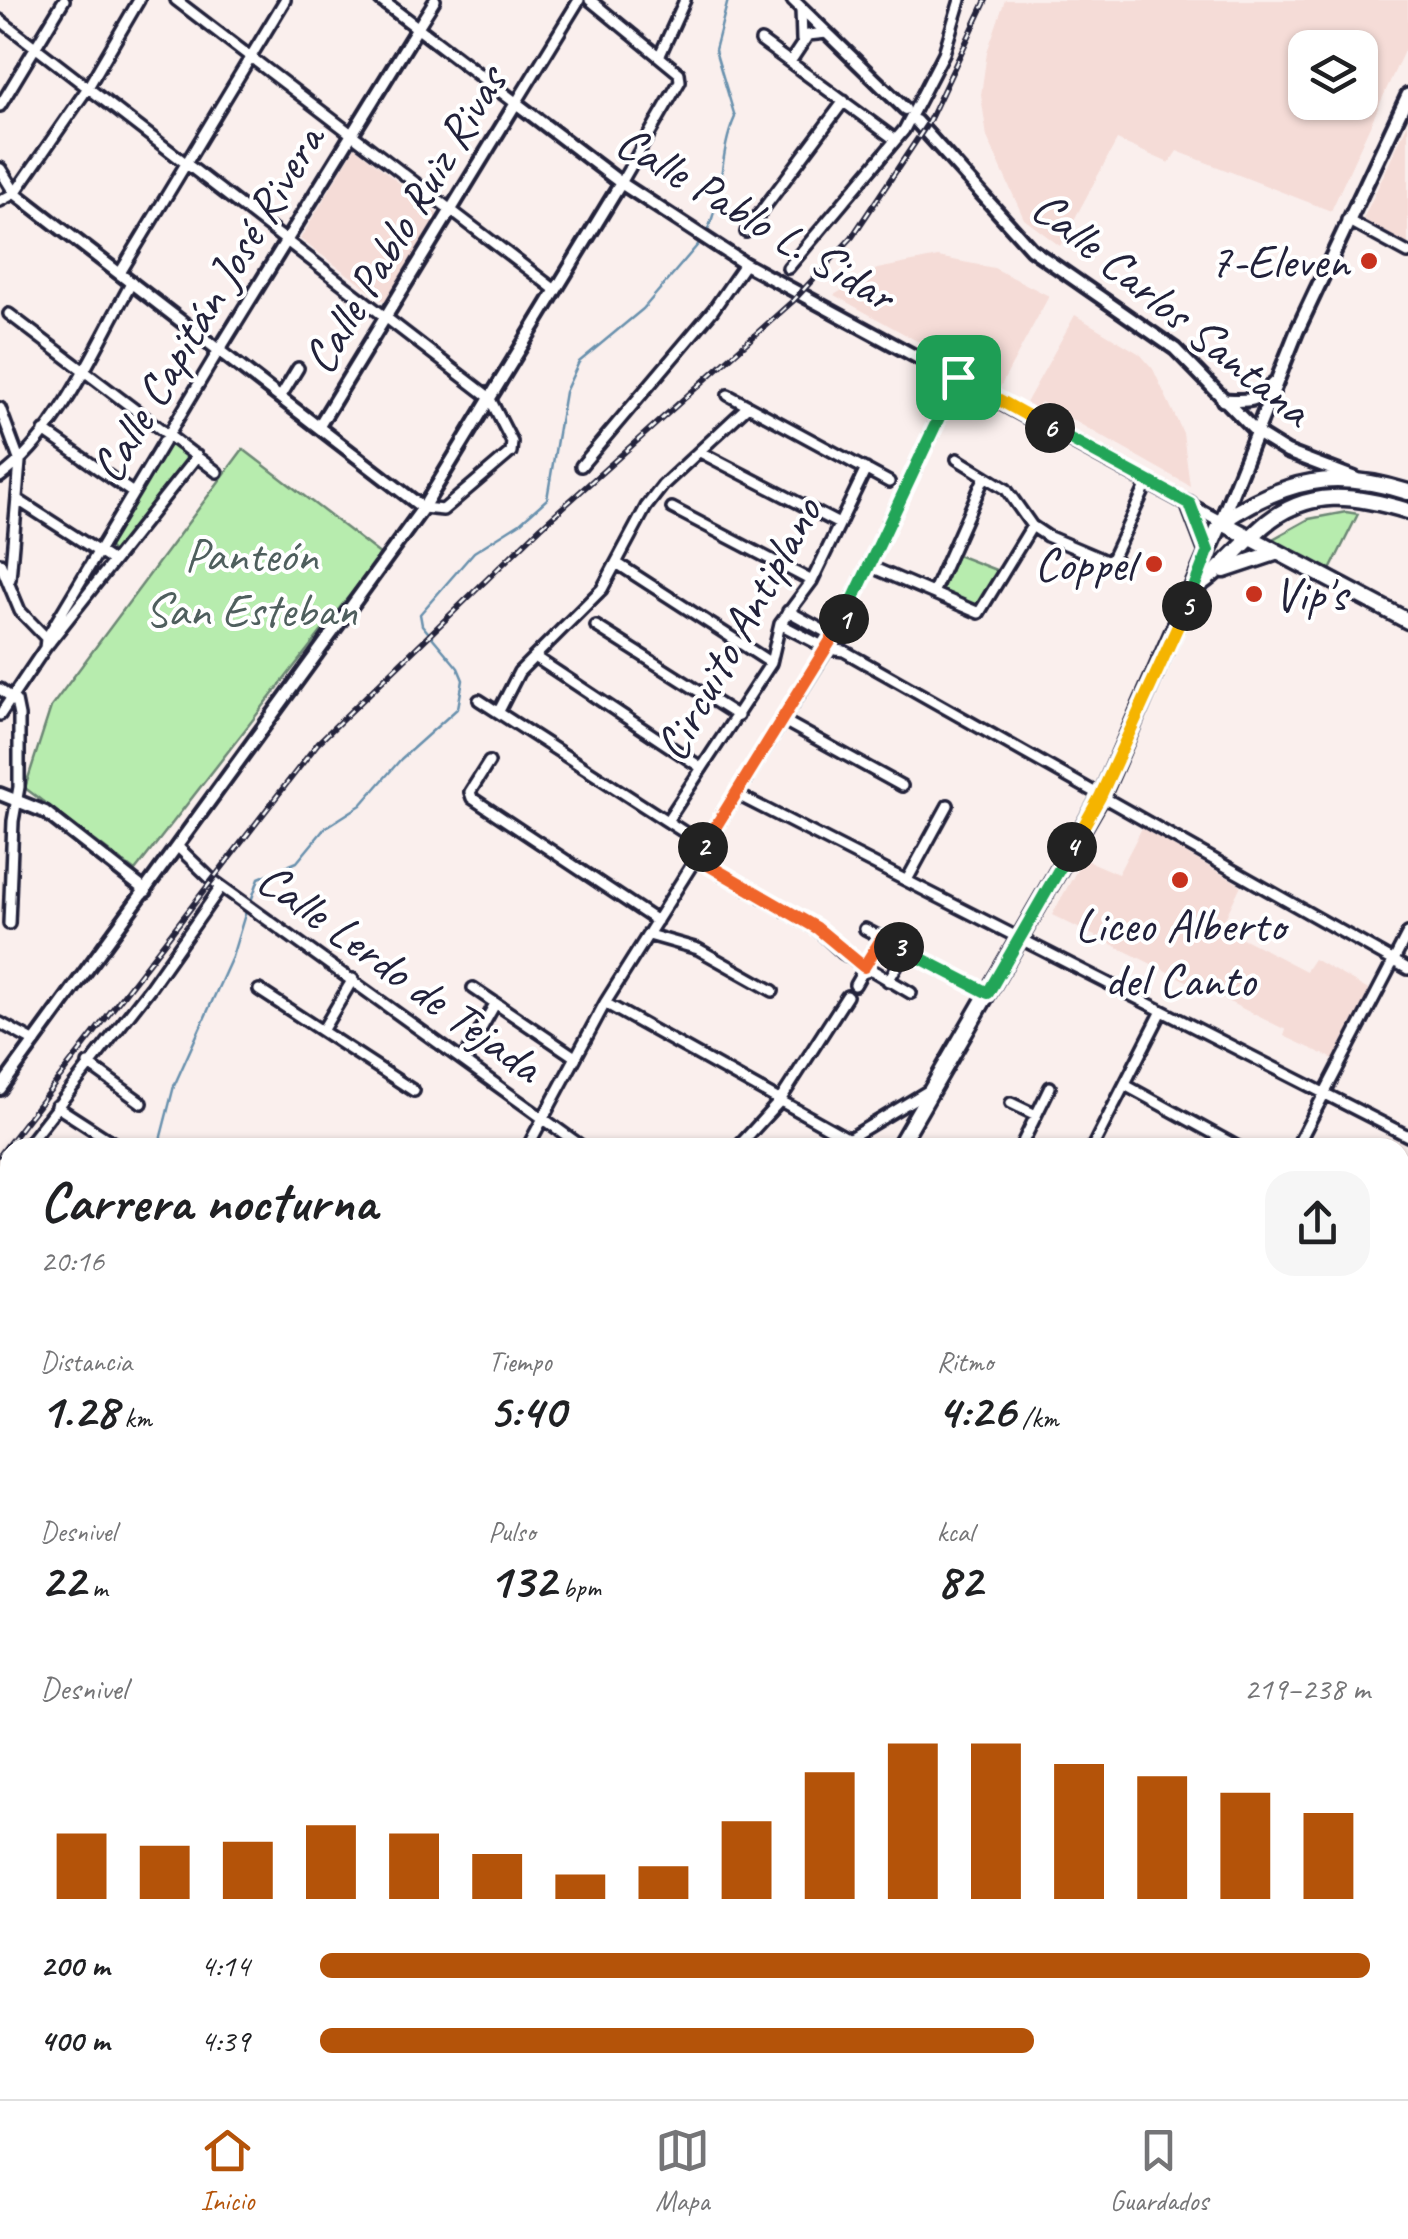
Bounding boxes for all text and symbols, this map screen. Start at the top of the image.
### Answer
map controls [1288,30,1378,120]
button: layers [1288,30,1378,120]
street label: Calle Pablo Ruiz Rivas [289,52,522,384]
street label: Calle Capitán José Rivera [77,111,339,493]
street label: Calle Pablo L. Sidar [606,111,910,327]
street label: Calle Carlos Santana [1020,177,1326,441]
place label: 7-Eleven [1210,231,1351,291]
marker: 7-Eleven [1358,250,1380,272]
pin [916,335,1001,420]
icon: arrive [931,350,986,405]
pin: 6 [1025,403,1075,453]
text: 6 [1043,410,1057,445]
street label: Circuito Antiplano [641,484,836,771]
park label: Panteón San Esteban [145,525,358,640]
place label: Coppel [1034,534,1142,594]
marker: Coppel [1143,553,1165,575]
place label: Vip's [1274,564,1351,624]
pin: 5 [1162,581,1212,631]
marker: Vip's [1243,583,1265,605]
text: 5 [1181,588,1193,623]
pin: 1 [819,594,869,644]
text: 1 [838,601,850,636]
pin: 2 [678,822,728,872]
pin: 4 [1047,822,1097,872]
text: 2 [697,829,709,864]
text: 4 [1066,829,1078,864]
street label: Calle Lerdo de Tejada [246,849,556,1097]
marker: Liceo Alberto del Canto [1169,869,1191,891]
place label: Liceo Alberto del Canto [1075,895,1290,1010]
pin: 3 [874,922,924,972]
text: 3 [893,929,905,964]
text: Carrera nocturna [40,1167,377,1237]
button: share [1265,1171,1370,1276]
text: 20:16 [40,1240,104,1281]
text: Distancia [40,1344,132,1379]
text: Tiempo [488,1344,552,1379]
text: Ritmo [937,1344,993,1379]
text: 1.28 [40,1379,117,1442]
text: 5:40 [488,1379,565,1442]
text: 4:26 [937,1379,1015,1442]
text: km [117,1400,152,1435]
text: /km [1015,1400,1058,1435]
text: Desnivel [40,1514,116,1549]
text: Pulso [488,1514,535,1549]
text: kcal [937,1514,974,1549]
text: 22 [40,1549,85,1612]
text: 132 [488,1549,556,1612]
text: 82 [937,1549,982,1612]
text: m [85,1570,107,1605]
text: bpm [556,1570,601,1605]
text: Desnivel [40,1668,127,1709]
text: 219–238 m [1244,1668,1370,1709]
text: 200 m [40,1945,109,1986]
text: 4:14 [200,1945,250,1986]
text: 400 m [40,2020,109,2061]
text: 4:39 [200,2020,250,2061]
tab: Inicio [200,2123,255,2218]
tab: Mapa [655,2123,710,2218]
tab: Guardados [1110,2123,1208,2218]

